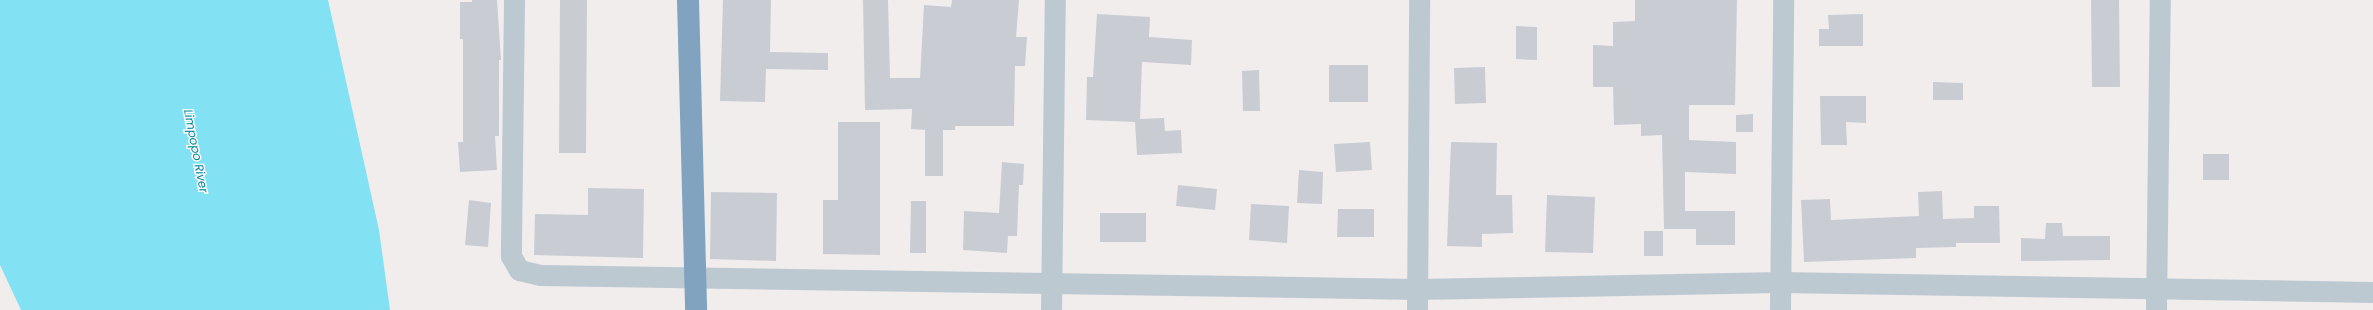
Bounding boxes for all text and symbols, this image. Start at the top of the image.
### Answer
water label: Limpopo River [181,108,211,194]

